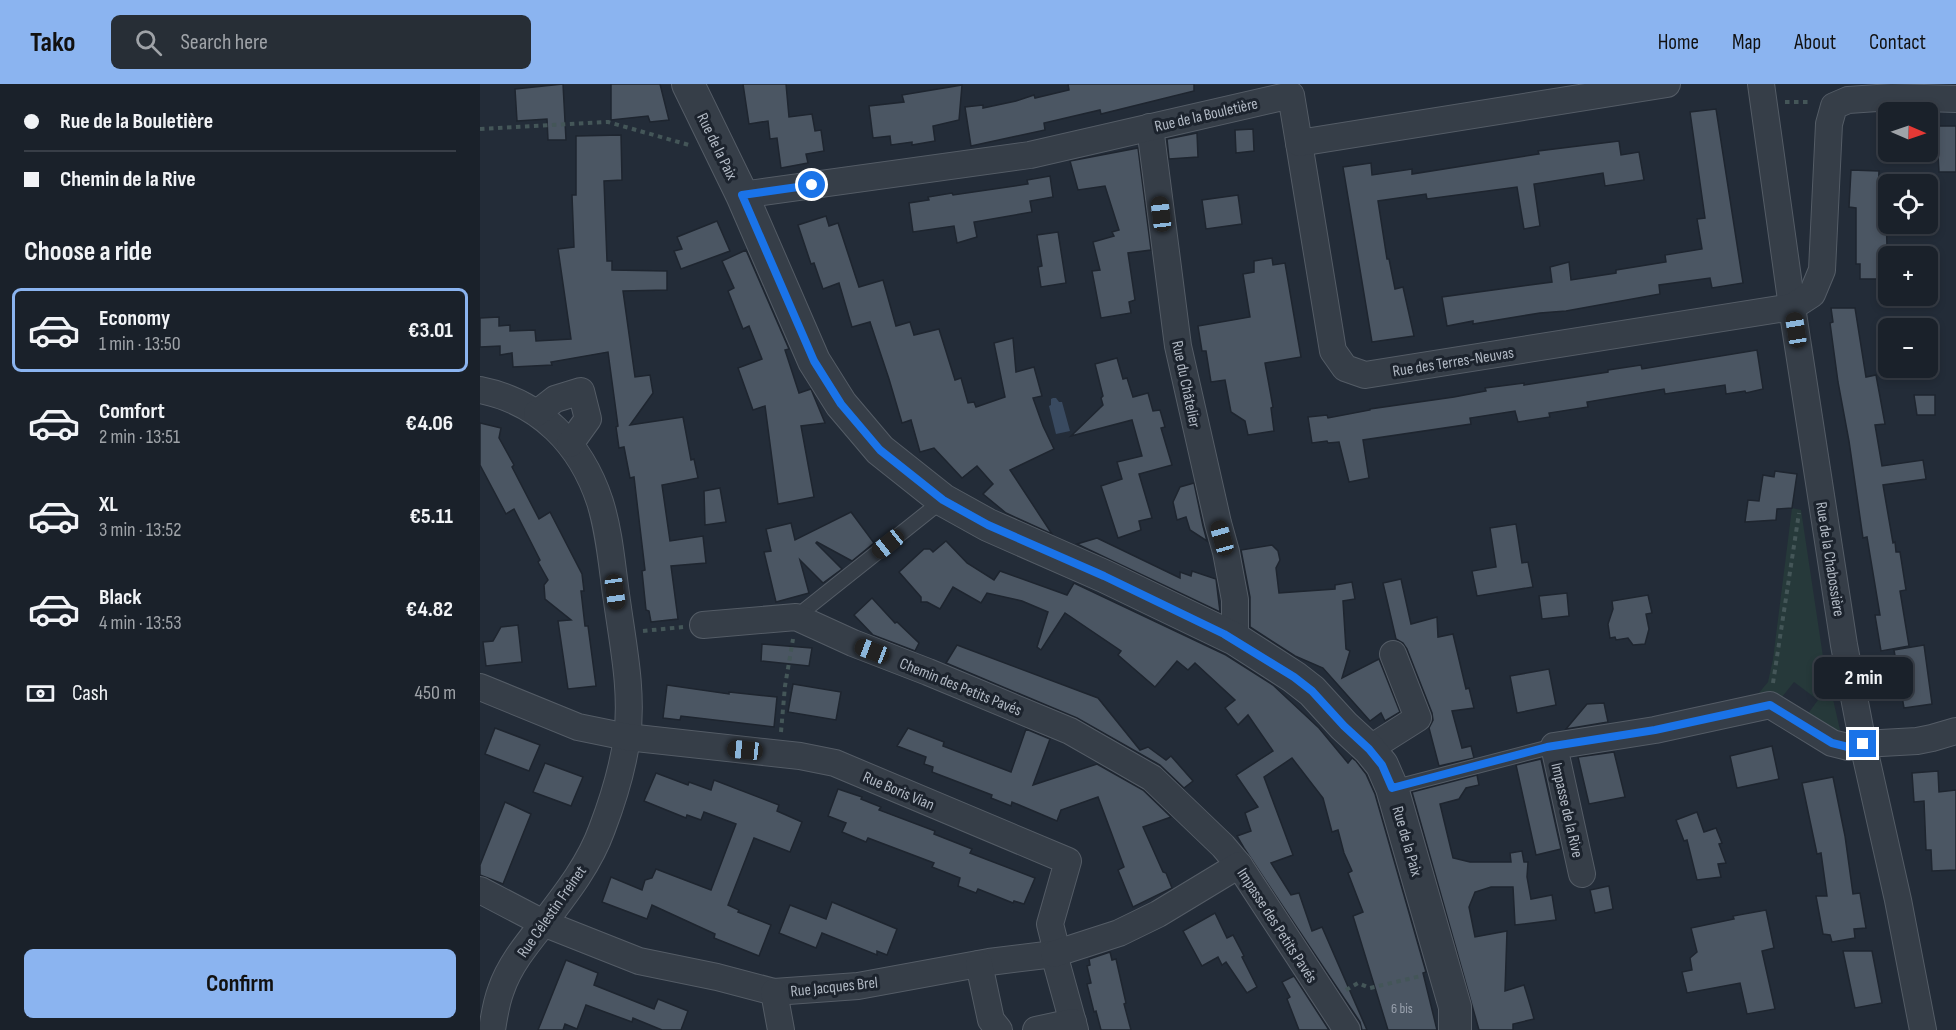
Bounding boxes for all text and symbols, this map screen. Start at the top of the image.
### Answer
search box [111,15,531,69]
text: Tako [30,26,75,59]
icon: search [132,26,165,59]
text: Search here [180,29,268,56]
text: Home [1658,30,1699,55]
text: Map [1732,30,1761,55]
text: About [1794,30,1836,55]
text: Contact [1869,30,1926,55]
street label: Rue de la Bouletière [1153,94,1260,137]
north arrow [1878,102,1938,162]
map controls [1878,102,1938,378]
text: Rue de la Bouletière [60,108,213,135]
street label: Rue de la Paix [692,110,741,183]
text: Chemin de la Rive [60,166,196,193]
route start [798,171,825,198]
button: locate [1878,174,1938,234]
car [1150,195,1172,233]
text: Choose a ride [24,236,152,268]
button: + [1878,246,1938,306]
icon: car [27,303,81,357]
text: Economy [99,305,170,332]
car [1784,311,1808,349]
text: €3.01 [408,317,453,344]
button: − [1878,318,1938,378]
text: 1 min · 13:50 [99,332,181,356]
street label: Rue du Châtelier [1167,339,1204,430]
street label: Rue des Terres-Neuvas [1391,343,1515,381]
icon: car [27,396,81,450]
text: Comfort [99,398,165,425]
text: €4.06 [406,410,453,437]
text: 2 min · 13:51 [99,425,180,449]
icon: car [27,489,81,543]
text: XL [99,491,118,518]
street label: Rue de la Chabossière [1811,501,1848,618]
text: €5.11 [409,503,453,530]
text: 3 min · 13:52 [99,518,181,542]
car [1208,518,1236,558]
car [868,526,908,562]
car [604,573,626,611]
icon: car [27,582,81,636]
text: Black [99,584,141,611]
text: €4.82 [406,596,453,623]
text: 4 min · 13:53 [99,611,182,635]
car [852,636,892,666]
street label: Chemin des Petits Pavés [897,654,1024,721]
callout: 2 min [1814,657,1912,699]
text: 2 min [1844,666,1883,690]
icon: cash [24,677,57,710]
text: Cash [72,680,108,707]
text: 450 m [415,681,456,705]
route end [1849,730,1876,757]
car [726,739,764,761]
street label: Impasse de la Rive [1546,761,1587,860]
street label: Rue Boris Vian [860,768,937,815]
street label: Rue de la Paix [1387,804,1426,879]
street label: Rue Célestin Freinet [514,862,591,961]
street label: Impasse des Petits Pavés [1233,865,1321,987]
button: Confirm [24,949,456,1018]
street label: Rue Jacques Brel [790,973,879,1002]
house number: 6 bis [1391,1000,1413,1017]

